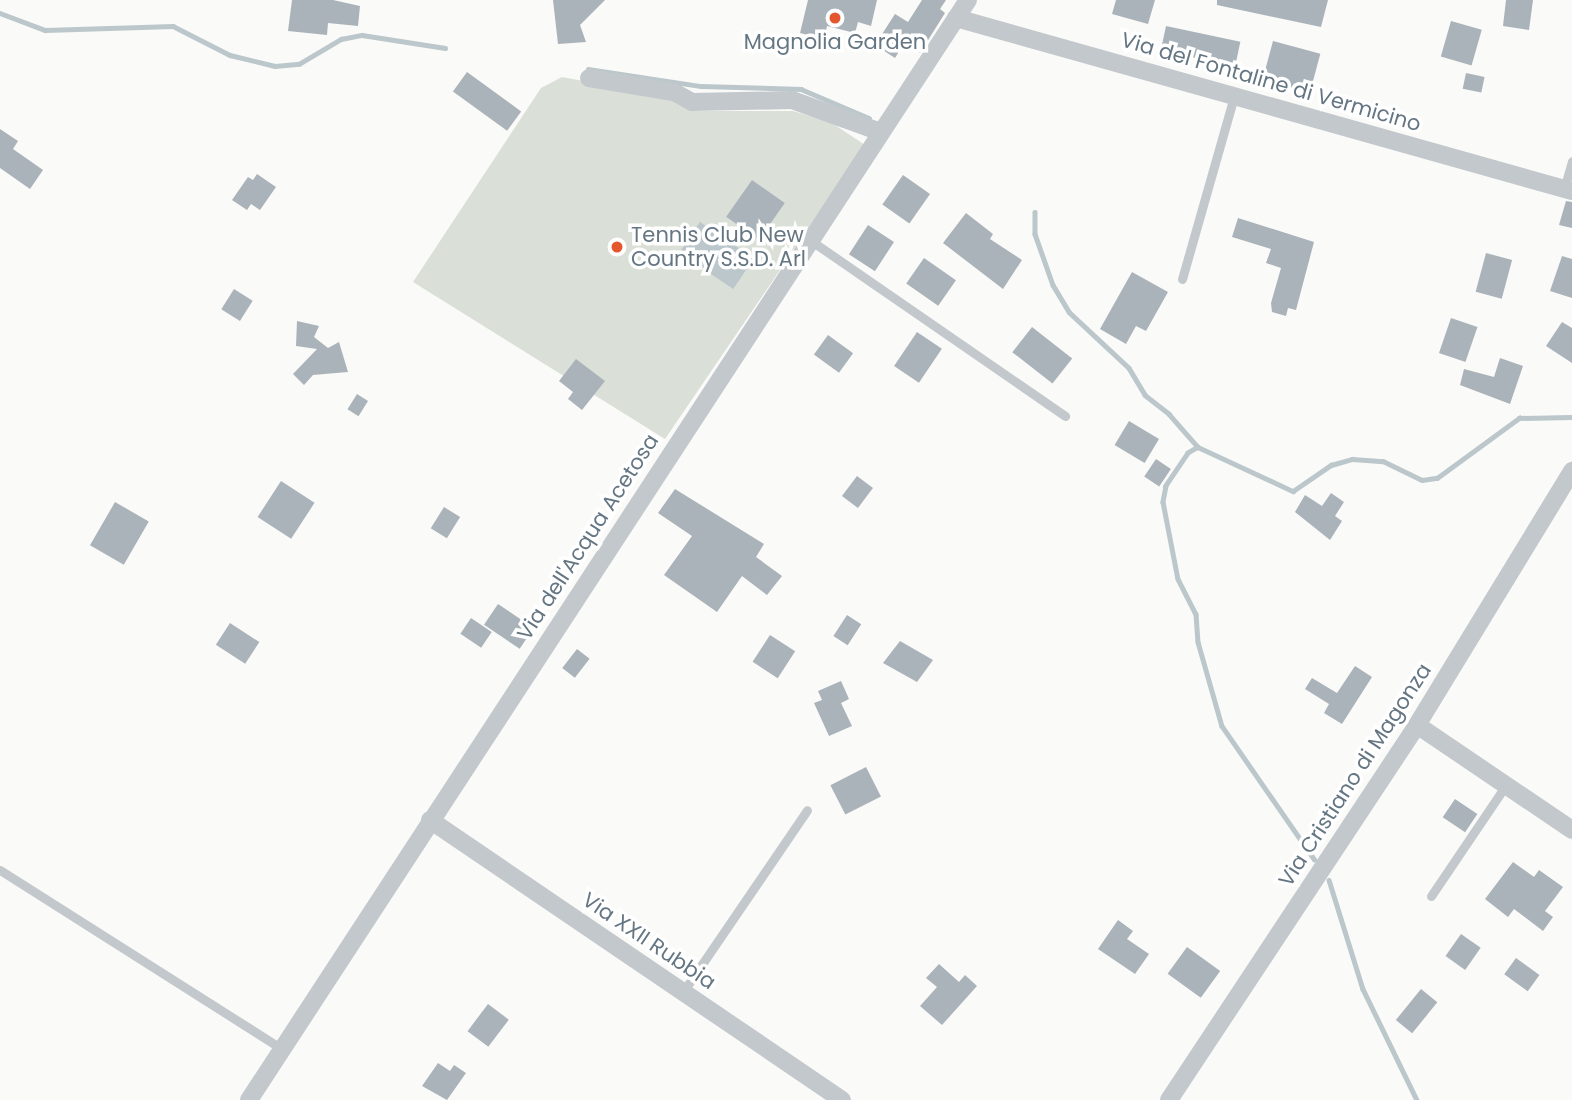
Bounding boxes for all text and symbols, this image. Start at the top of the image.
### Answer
marker: Magnolia Garden [827,10,843,26]
street label: Via del Fontaline di Vermicino [1118,27,1424,137]
place label: Magnolia Garden [744,29,926,55]
place label: Tennis Club New Country S.S.D. Arl [631,222,806,272]
marker: Tennis Club New Country S.S.D. Arl [609,239,625,255]
street label: Via dell'Acqua Acetosa [512,429,664,645]
street label: Via Cristiano di Magonza [1273,659,1437,891]
street label: Via XXII Rubbia [578,887,720,995]

